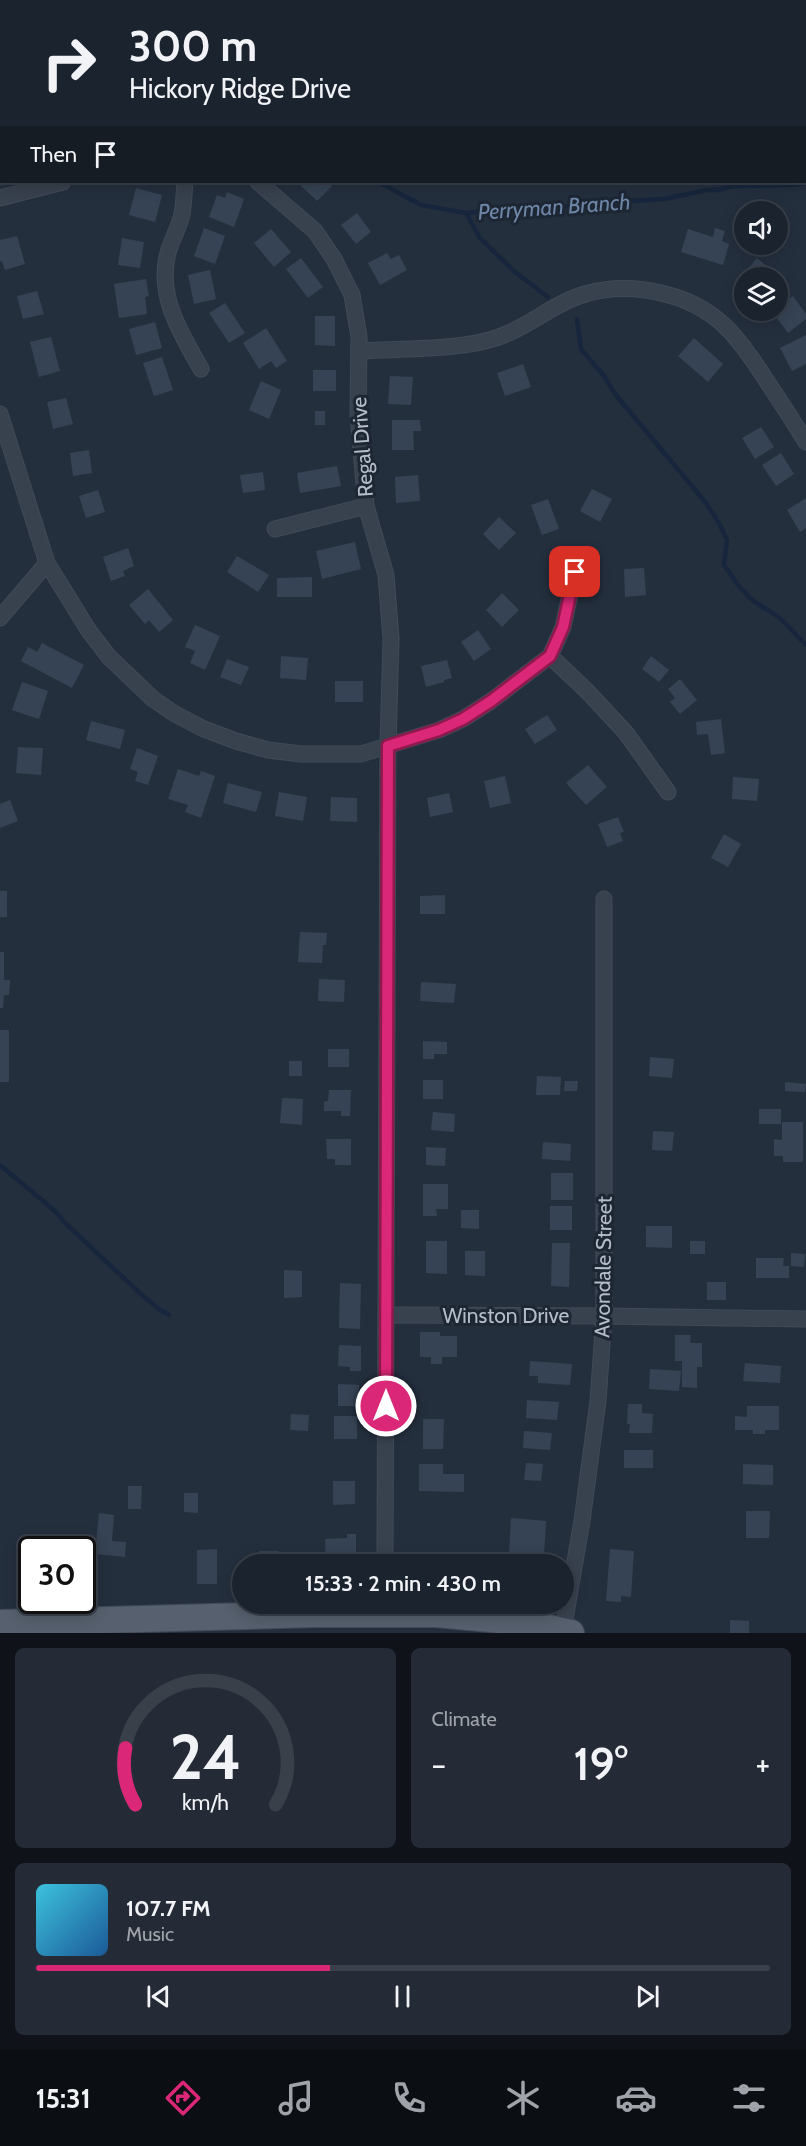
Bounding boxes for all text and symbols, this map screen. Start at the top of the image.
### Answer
text: 300 m [129,20,257,72]
icon: right [30,24,108,102]
text: Hickory Ridge Drive [129,72,351,105]
icon: arrive [89,138,122,171]
text: Then [30,141,77,168]
water label: Perryman Branch [477,188,631,226]
map controls [734,201,788,321]
button: sound [734,201,788,255]
button: layers [734,267,788,321]
street label: Regal Drive [346,396,378,498]
pin [549,546,600,597]
icon: arrive [558,555,591,588]
street label: Avondale Street [589,1196,617,1338]
street label: Winston Drive [443,1303,570,1328]
position arrow [354,1374,418,1438]
speed limit sign: 30 [18,1536,96,1614]
text: 15:33 · 2 min · 430 m [305,1570,501,1597]
text: Climate [432,1707,497,1731]
text: 24 [169,1719,241,1795]
text: 19° [574,1737,628,1791]
text: − [432,1744,446,1784]
text: + [755,1744,770,1784]
text: km/h [182,1789,229,1815]
text: 107.7 FM [126,1895,211,1922]
text: Music [126,1922,174,1946]
icon: previous [142,1980,175,2013]
icon: pause [386,1980,419,2013]
icon: next [631,1980,664,2013]
icon: directions [162,2077,204,2119]
icon: music [275,2077,317,2119]
icon: phone [388,2077,430,2119]
icon: climate [502,2077,544,2119]
icon: car [615,2077,657,2119]
icon: filters [728,2077,770,2119]
text: 15:31 [36,2082,91,2115]

